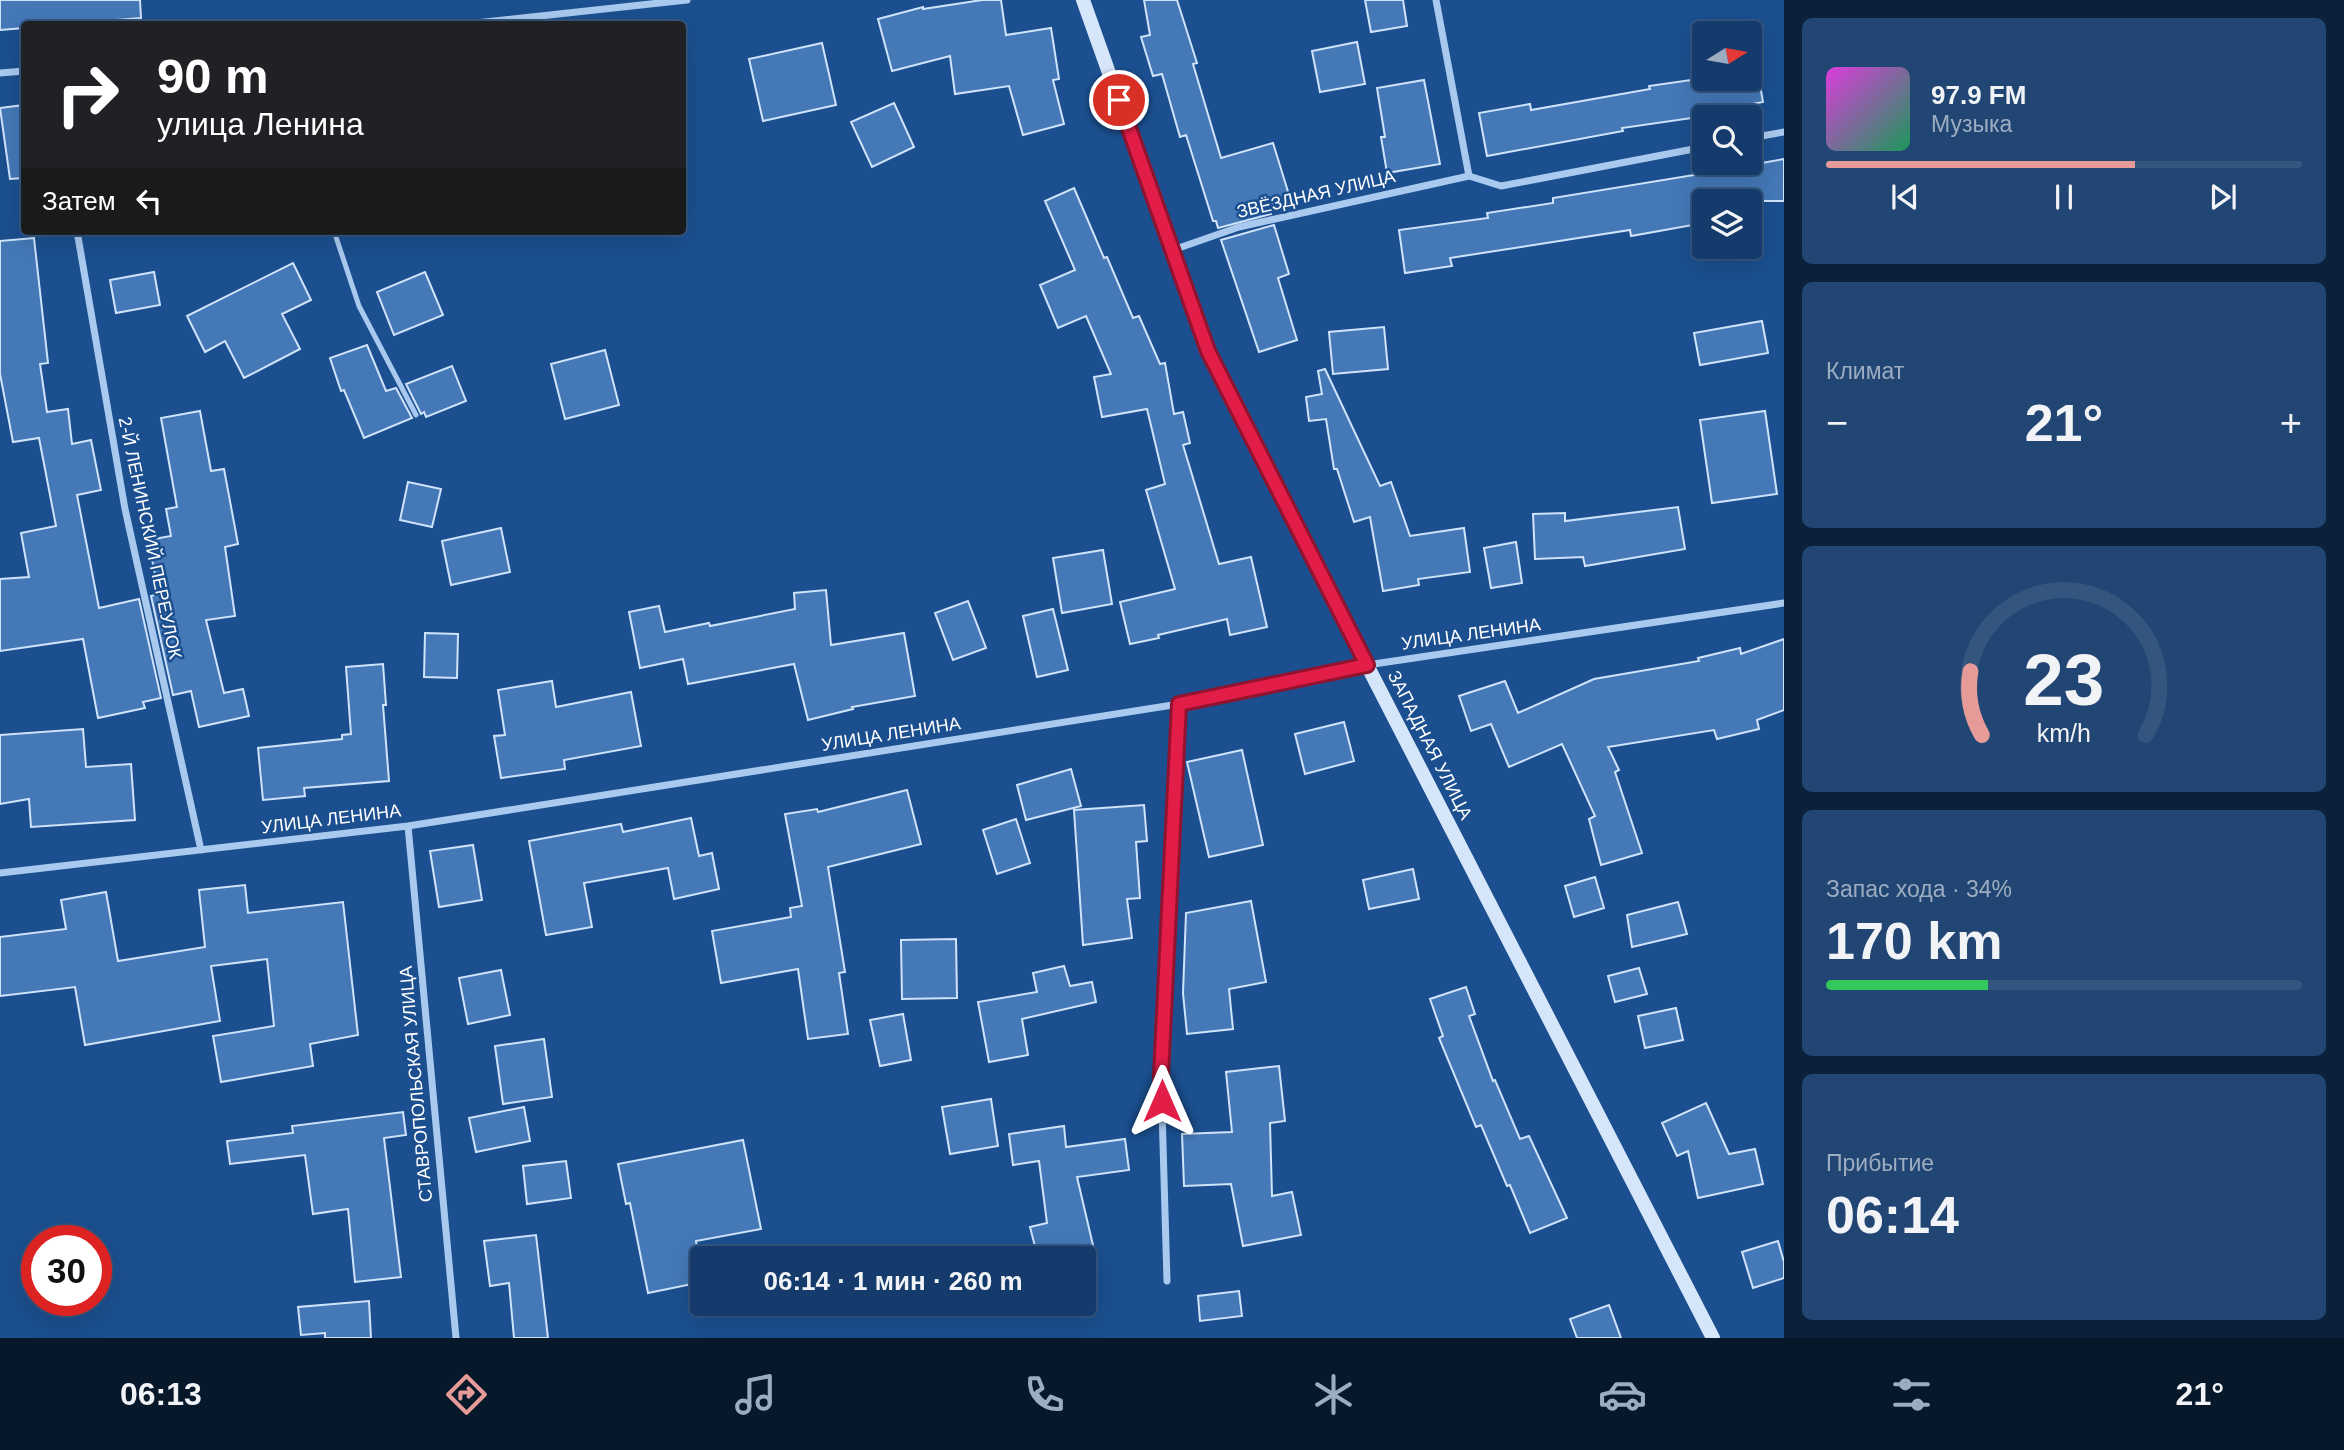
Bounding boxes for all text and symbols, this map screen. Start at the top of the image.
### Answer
north arrow [1692,21,1762,91]
map controls [1692,21,1762,259]
icon: right [42,49,133,140]
text: 90 m [157,49,269,103]
pin [1089,70,1149,130]
text: 97.9 FM [1931,80,2026,110]
icon: arrive [1100,81,1138,119]
button: search [1692,105,1762,175]
text: улица Ленина [157,106,364,142]
text: Музыка [1931,111,2012,137]
street label: ЗВЁЗДНАЯ УЛИЦА [1235,166,1397,222]
icon: previous [1886,178,1924,216]
icon: pause [2045,178,2083,216]
icon: next [2204,178,2242,216]
icon: left [130,182,168,220]
text: Затем [42,186,116,216]
button: layers [1692,189,1762,259]
text: Климат [1826,358,1904,384]
text: 21° [2025,394,2103,452]
text: − [1826,402,1848,444]
text: + [2280,402,2302,444]
street label: 2-Й ЛЕНИНСКИЙ ПЕРЕУЛОК [115,415,187,661]
street label: УЛИЦА ЛЕНИНА [1400,614,1542,654]
text: 23 [2024,639,2104,720]
street label: ЗАПАДНАЯ УЛИЦА [1384,667,1476,823]
street label: УЛИЦА ЛЕНИНА [820,713,962,755]
text: km/h [2037,719,2091,747]
street label: УЛИЦА ЛЕНИНА [260,801,402,837]
text: Запас хода · 34% [1826,876,2012,902]
text: 170 km [1826,912,2002,970]
street label: СТАВРОПОЛЬСКАЯ УЛИЦА [396,965,436,1203]
position arrow [1125,1064,1199,1138]
text: Прибытие [1826,1150,1934,1176]
text: 06:14 [1826,1186,1959,1244]
speed limit sign: 30 [21,1225,112,1316]
text: 06:14 · 1 мин · 260 m [763,1266,1023,1296]
icon: directions [442,1370,491,1419]
icon: music [731,1370,780,1419]
icon: phone [1020,1370,1069,1419]
icon: climate [1309,1370,1358,1419]
icon: car [1598,1370,1647,1419]
icon: filters [1887,1370,1936,1419]
text: 06:13 [120,1376,202,1412]
text: 21° [2176,1376,2224,1412]

